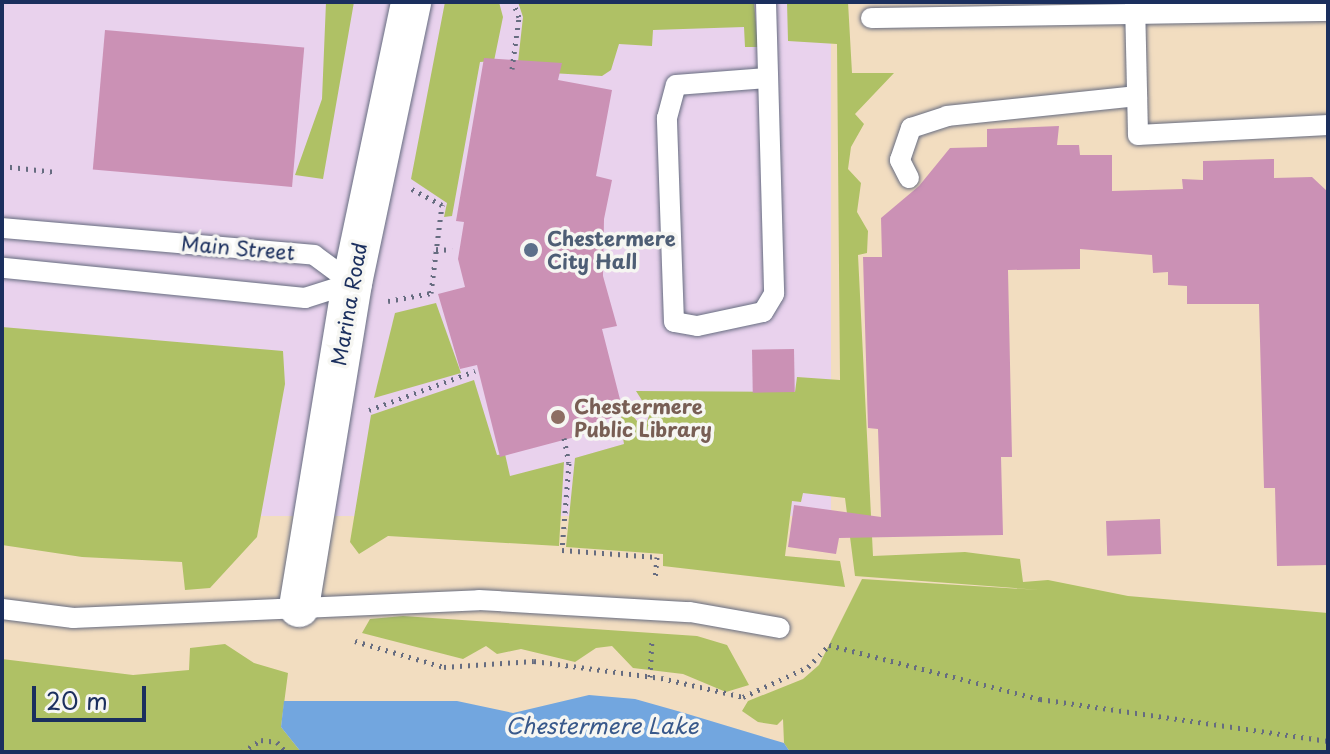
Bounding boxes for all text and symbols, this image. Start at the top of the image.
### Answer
place label: Chestermere City Hall [547,226,676,273]
street label: Main Street [180,231,296,265]
street label: Marina Road [326,241,372,367]
marker: Chestermere City Hall [522,241,540,259]
place label: Chestermere Public Library [574,394,714,441]
marker: Chestermere Public Library [549,408,567,426]
scale bar [36,670,150,720]
text: 20 m [46,682,108,718]
water label: Chestermere Lake [505,712,699,738]

